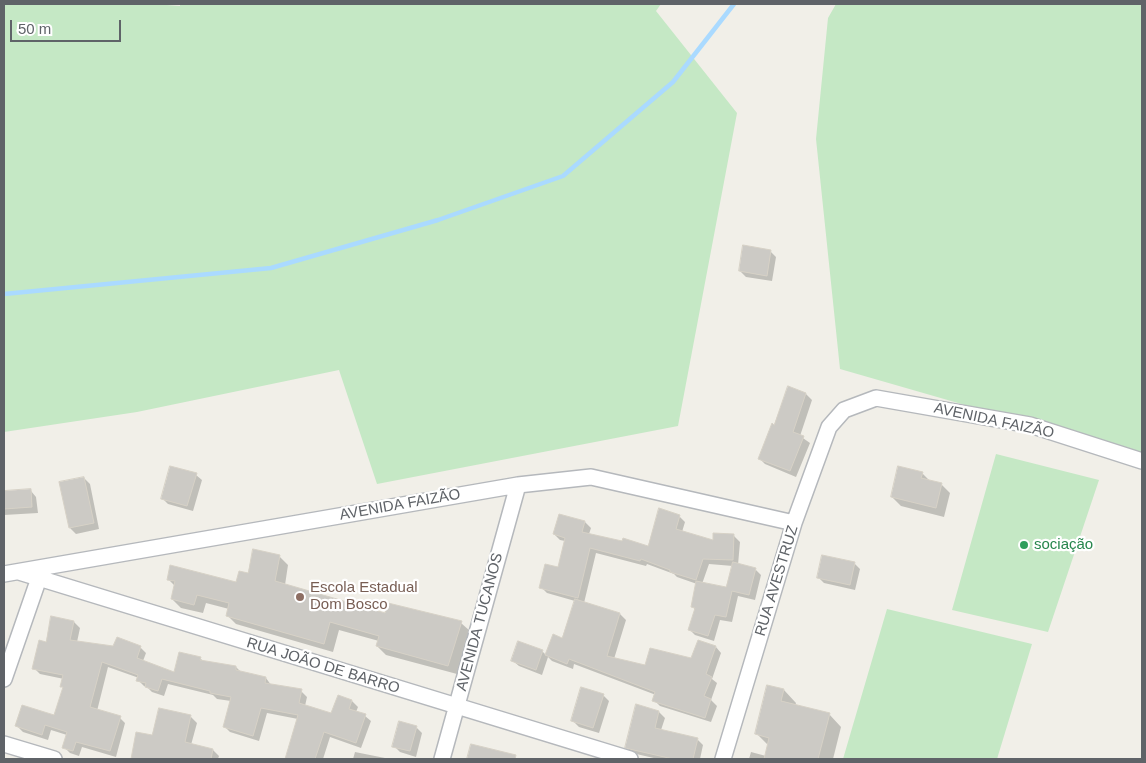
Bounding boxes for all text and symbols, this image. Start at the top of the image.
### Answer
scale bar [12,10,124,42]
text: 50 m [18,20,51,37]
street label: AVENIDA FAIZÃO [932,399,1056,443]
street label: AVENIDA FAIZÃO [338,486,462,524]
street label: RUA AVESTRUZ [752,524,802,638]
place label: sociação [1034,536,1093,554]
marker: sociação [1018,539,1030,551]
street label: AVENIDA TUCANOS [453,551,507,693]
place label: Escola Estadual Dom Bosco [310,579,418,614]
marker: Escola Estadual Dom Bosco [294,591,306,603]
street label: RUA JOÃO DE BARRO [244,634,402,698]

